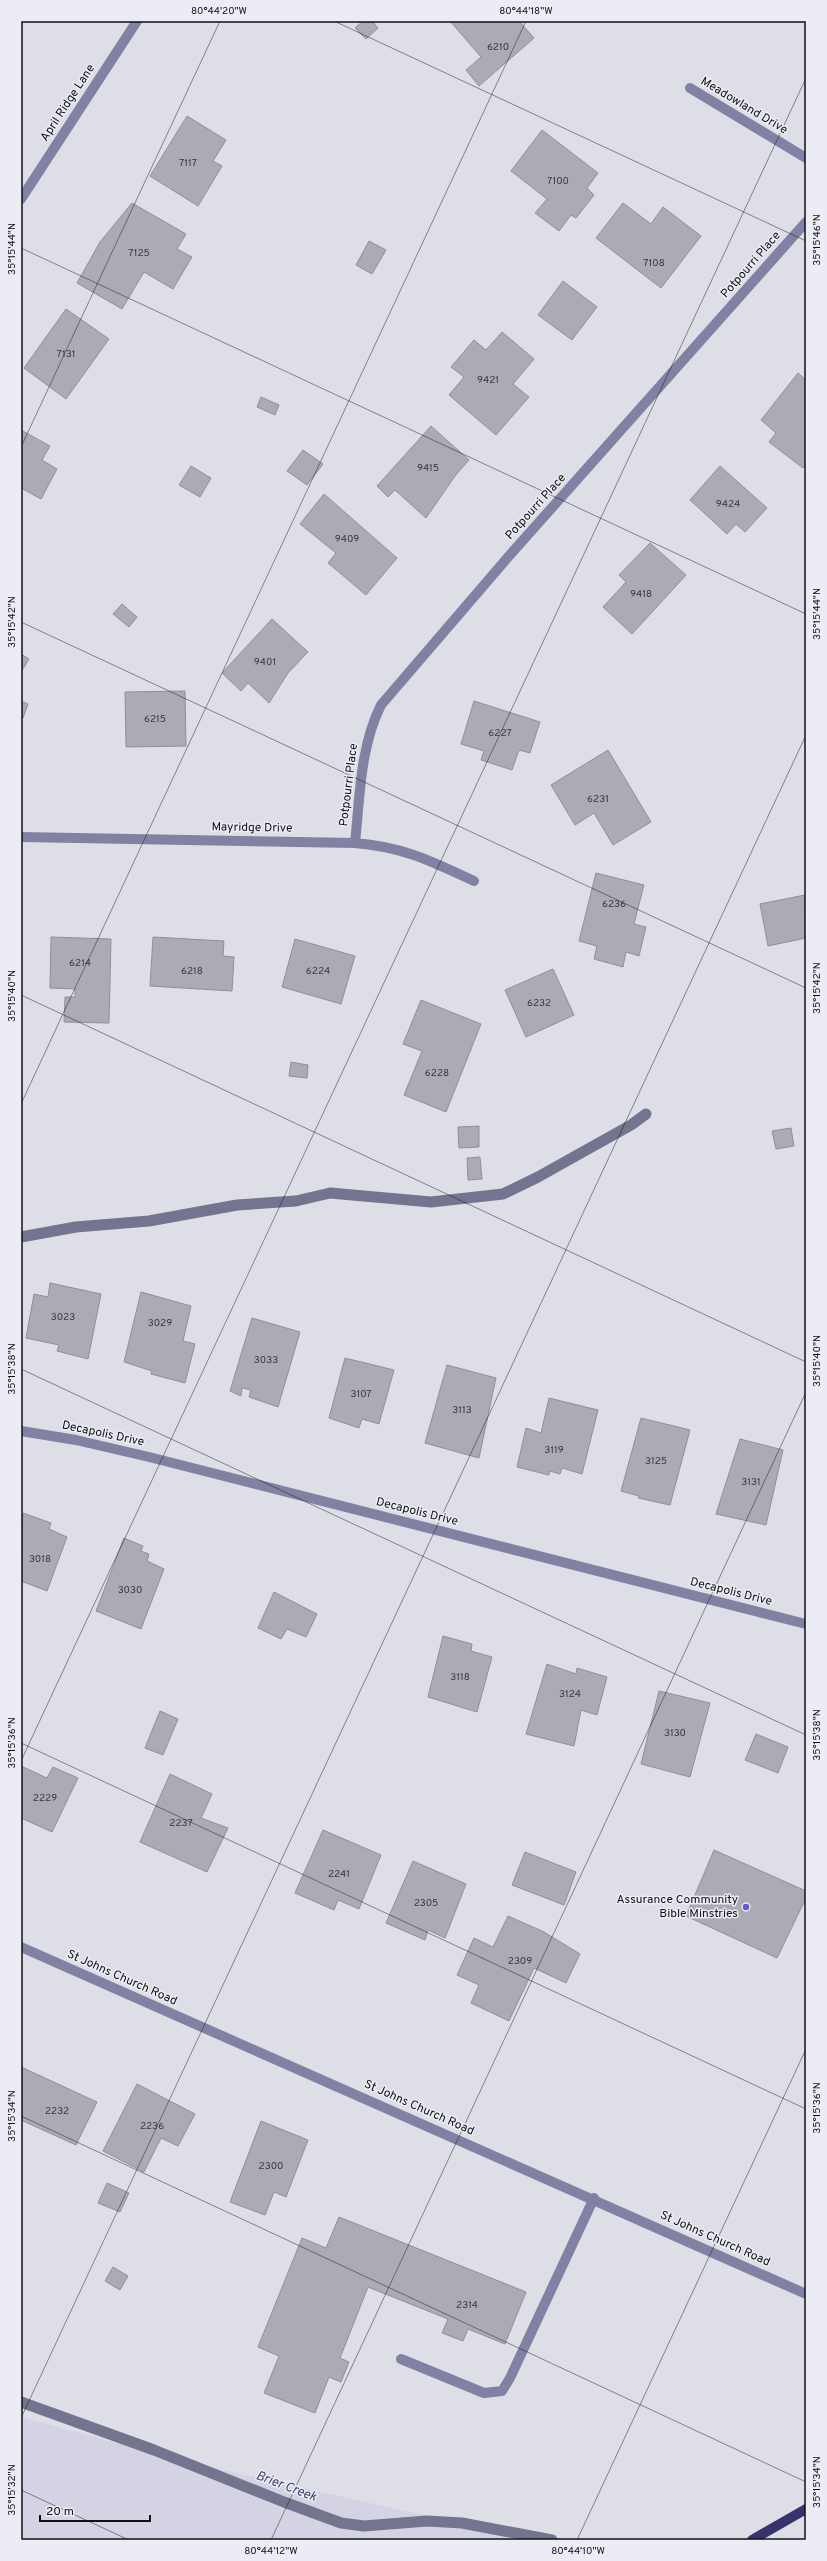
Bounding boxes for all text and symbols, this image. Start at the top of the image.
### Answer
text: 80°44'20"W [191,5,247,18]
text: 80°44'18"W [499,5,553,18]
house number: 6210 [487,41,509,54]
street label: April Ridge Lane [37,61,99,145]
street label: Meadowland Drive [697,74,791,138]
house number: 7117 [179,157,197,170]
house number: 7100 [547,175,569,188]
text: 35°15'46"N [811,214,824,266]
text: 35°15'44"N [6,223,19,275]
street label: Potpourri Place [718,228,784,302]
house number: 7125 [128,247,150,260]
house number: 7108 [643,257,665,270]
house number: 7131 [57,348,75,361]
house number: 9421 [477,374,499,387]
house number: 9415 [417,462,439,475]
street label: Potpourri Place [502,471,570,543]
house number: 9424 [716,498,740,511]
house number: 9409 [335,533,359,546]
house number: 9418 [630,588,652,601]
text: 35°15'44"N [811,588,824,640]
text: 35°15'42"N [6,596,19,648]
house number: 9401 [254,656,276,669]
house number: 6215 [144,713,166,726]
house number: 6227 [488,727,512,740]
street label: Potpourri Place [336,743,362,827]
house number: 6231 [587,793,609,806]
street label: Mayridge Drive [211,819,293,837]
house number: 6236 [602,898,626,911]
house number: 6214 [69,957,91,970]
text: 35°15'42"N [811,962,824,1014]
house number: 6218 [181,965,203,978]
house number: 6224 [306,965,330,978]
text: 35°15'40"N [6,970,19,1022]
house number: 6232 [527,997,551,1010]
house number: 6228 [425,1067,449,1080]
house number: 3023 [51,1311,75,1324]
house number: 3029 [148,1317,172,1330]
text: 35°15'40"N [811,1335,824,1387]
text: 35°15'38"N [6,1343,19,1395]
house number: 3033 [254,1354,278,1367]
house number: 3107 [350,1388,372,1401]
house number: 3113 [452,1404,472,1417]
street label: Decapolis Drive [60,1417,146,1451]
house number: 3119 [544,1444,564,1457]
house number: 3125 [645,1455,667,1468]
house number: 3131 [741,1476,761,1489]
street label: Decapolis Drive [374,1494,460,1530]
house number: 3018 [29,1553,51,1566]
street label: Decapolis Drive [688,1574,774,1610]
house number: 3030 [118,1584,142,1597]
house number: 3118 [450,1671,470,1684]
house number: 3124 [559,1688,581,1701]
text: 35°15'38"N [811,1709,824,1761]
text: 35°15'36"N [6,1717,19,1769]
house number: 3130 [664,1727,686,1740]
house number: 2229 [33,1792,57,1805]
house number: 2237 [169,1817,193,1830]
house number: 2241 [328,1868,350,1881]
place label: Assurance Community Bible Minstries [616,1892,738,1922]
house number: 2305 [414,1897,438,1910]
marker: Assurance Community Bible Minstries [741,1902,751,1912]
street label: St Johns Church Road [64,1947,180,2009]
house number: 2309 [508,1955,532,1968]
street label: St Johns Church Road [361,2077,477,2139]
text: 35°15'36"N [811,2082,824,2134]
text: 35°15'34"N [6,2090,19,2142]
house number: 2232 [45,2105,69,2118]
house number: 2236 [140,2120,164,2133]
house number: 2300 [259,2160,283,2173]
street label: St Johns Church Road [657,2208,773,2270]
house number: 2314 [456,2299,478,2312]
text: 35°15'34"N [811,2456,824,2508]
text: 35°15'32"N [6,2464,19,2516]
water label: Brier Creek [253,2468,319,2506]
scale bar [40,2497,150,2523]
text: 20 m [46,2504,74,2520]
text: 80°44'12"W [244,2545,298,2558]
text: 80°44'10"W [551,2545,605,2558]

